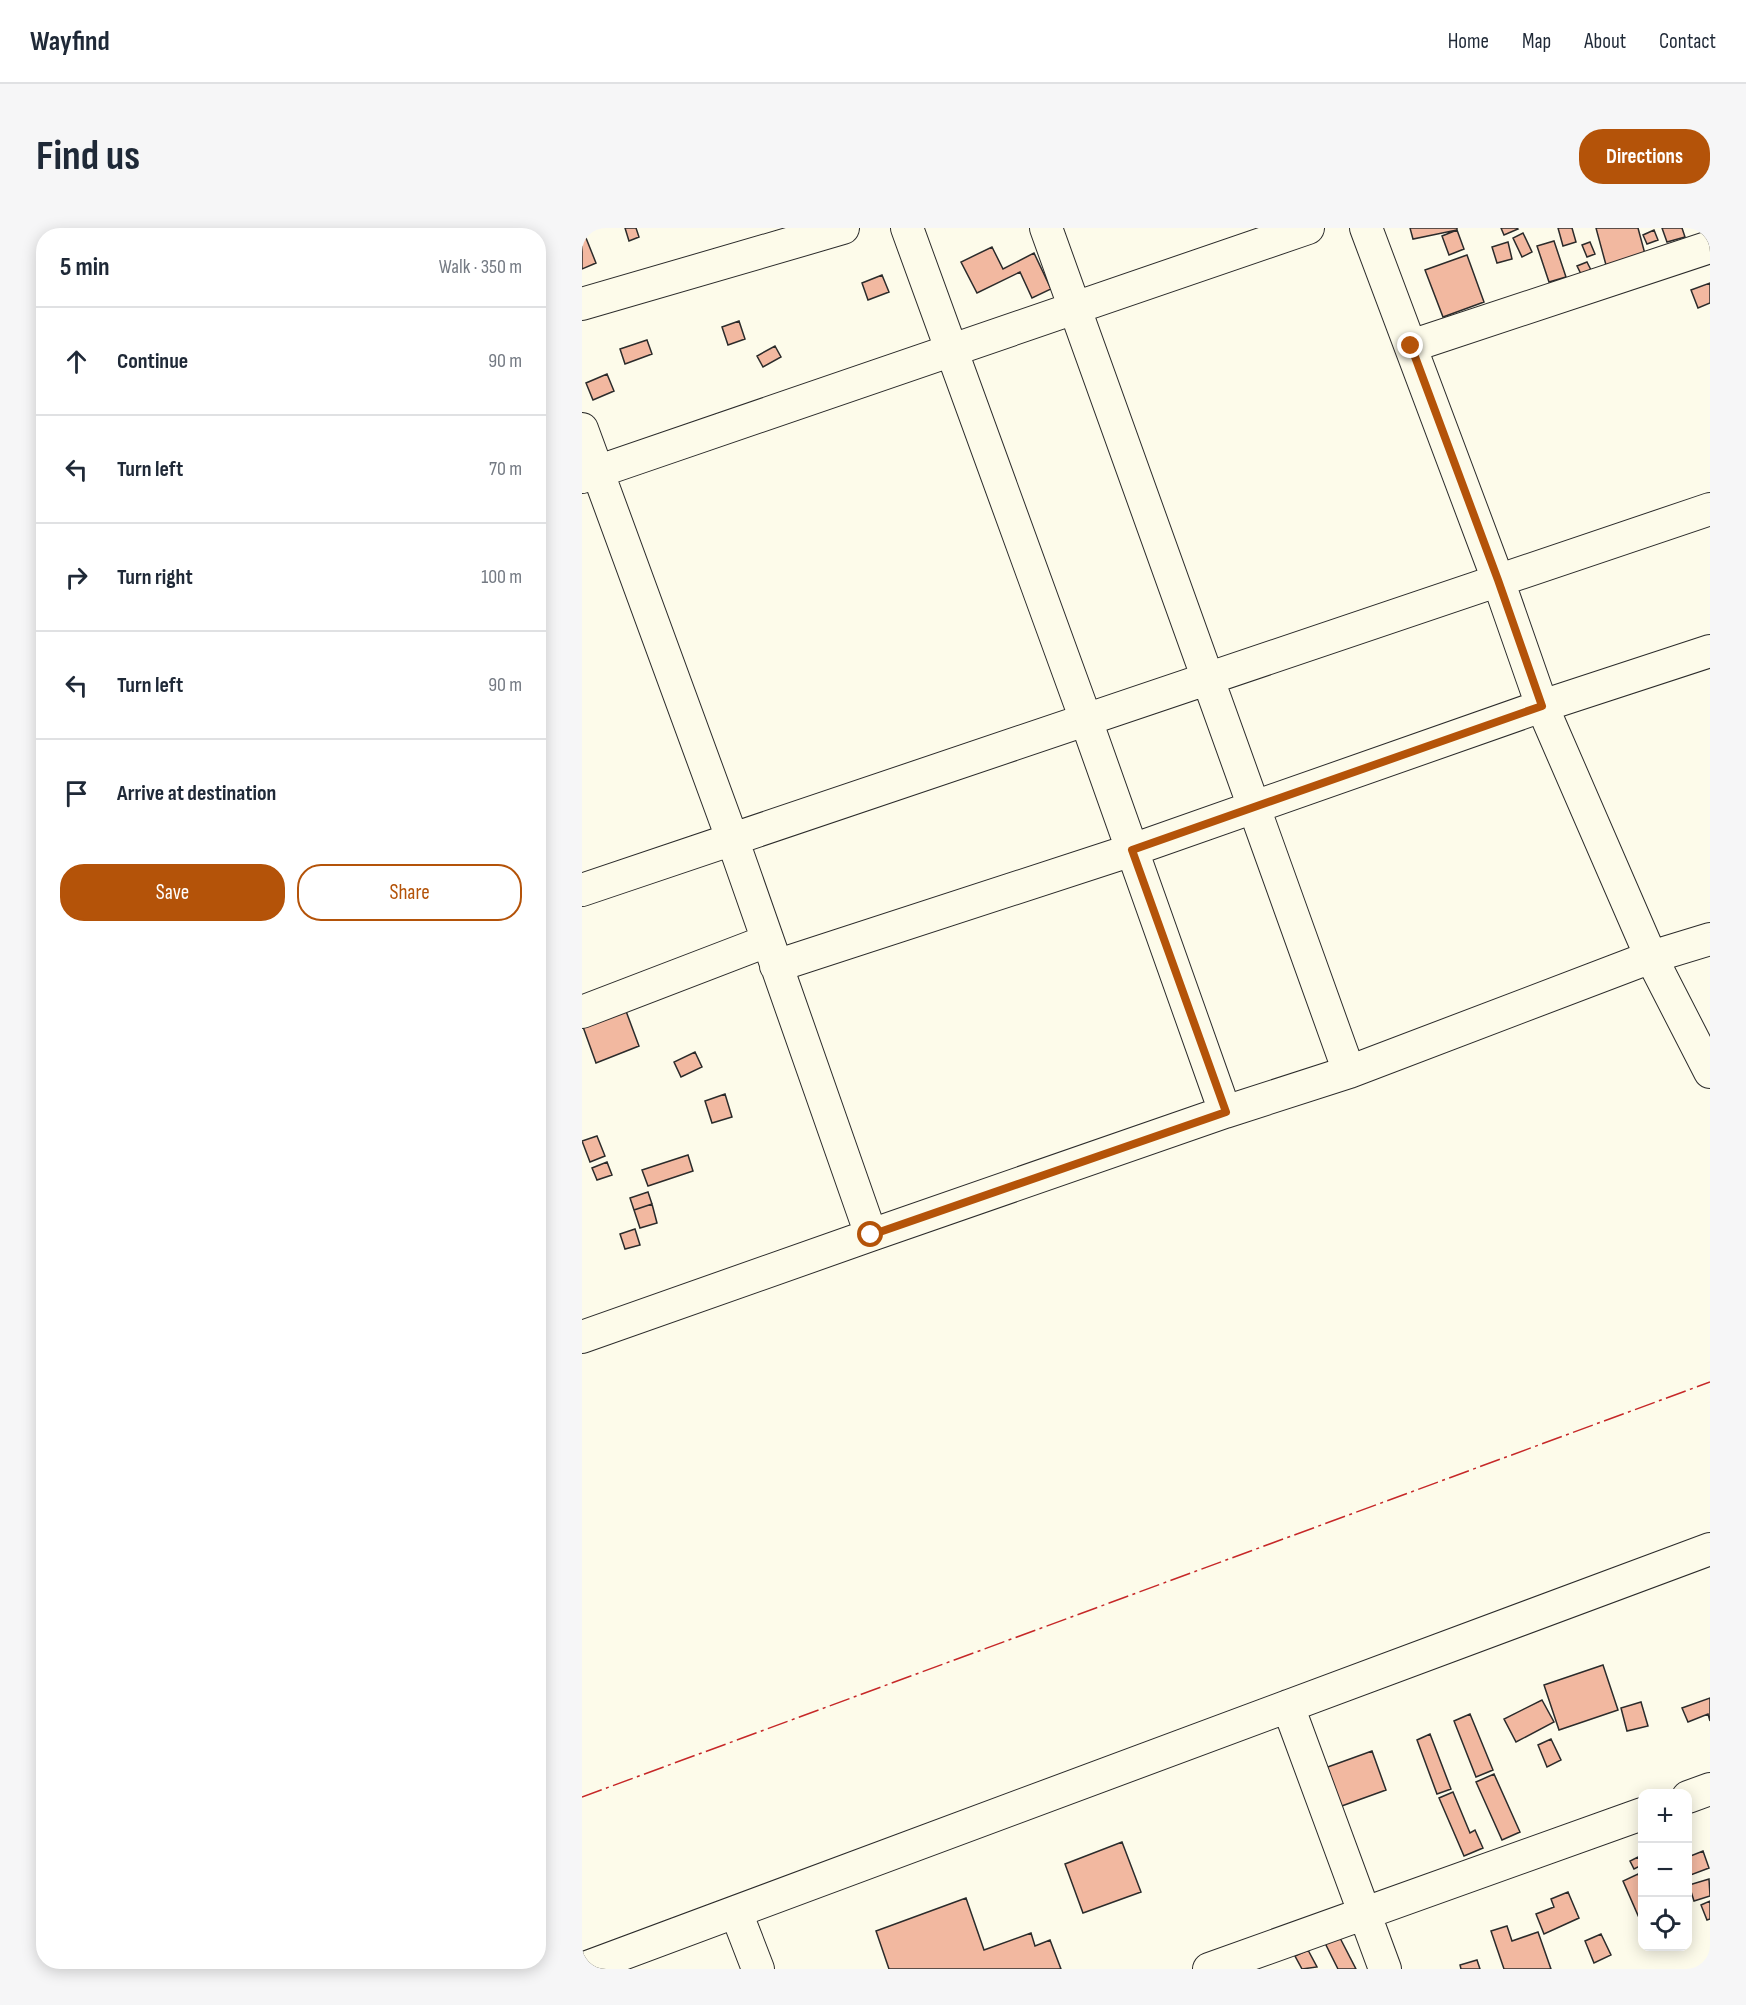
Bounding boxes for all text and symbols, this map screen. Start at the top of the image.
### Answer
text: Wayfind [30,25,110,58]
text: Home [1448,29,1489,54]
text: Map [1522,29,1551,54]
text: About [1584,29,1626,54]
text: Contact [1659,29,1716,54]
button: Directions [1579,129,1710,184]
text: Find us [36,131,140,182]
text: 5 min [60,252,110,283]
text: Walk · 350 m [439,255,522,279]
route end [1397,332,1423,358]
icon: ahead [60,345,93,378]
text: Continue [117,348,188,375]
text: 90 m [488,349,522,373]
icon: left [60,453,93,486]
text: Turn left [117,456,183,483]
text: 70 m [489,457,522,481]
icon: right [60,561,93,594]
text: Turn right [117,564,193,591]
text: 100 m [481,565,522,589]
icon: left [60,669,93,702]
text: Turn left [117,672,183,699]
text: 90 m [488,673,522,697]
icon: arrive [60,777,93,810]
text: Arrive at destination [117,780,276,807]
button: Save [60,864,285,921]
button: Share [297,864,522,921]
route start [857,1221,883,1247]
map controls [1638,1789,1692,1951]
button: + [1638,1789,1692,1843]
button: − [1638,1843,1692,1897]
button: locate [1638,1897,1692,1951]

